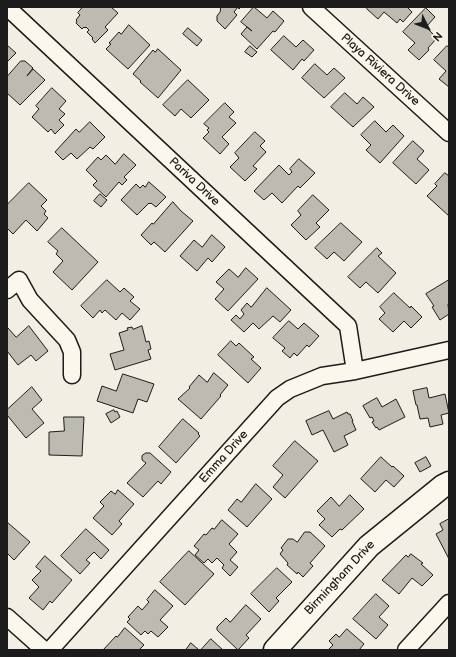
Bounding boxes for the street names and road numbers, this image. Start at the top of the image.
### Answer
street label: Playa Riviera Drive [338,31,422,109]
street label: Pariva Drive [166,155,222,209]
street label: Emma Drive [197,428,251,486]
street label: Birmingham Drive [302,538,378,618]

